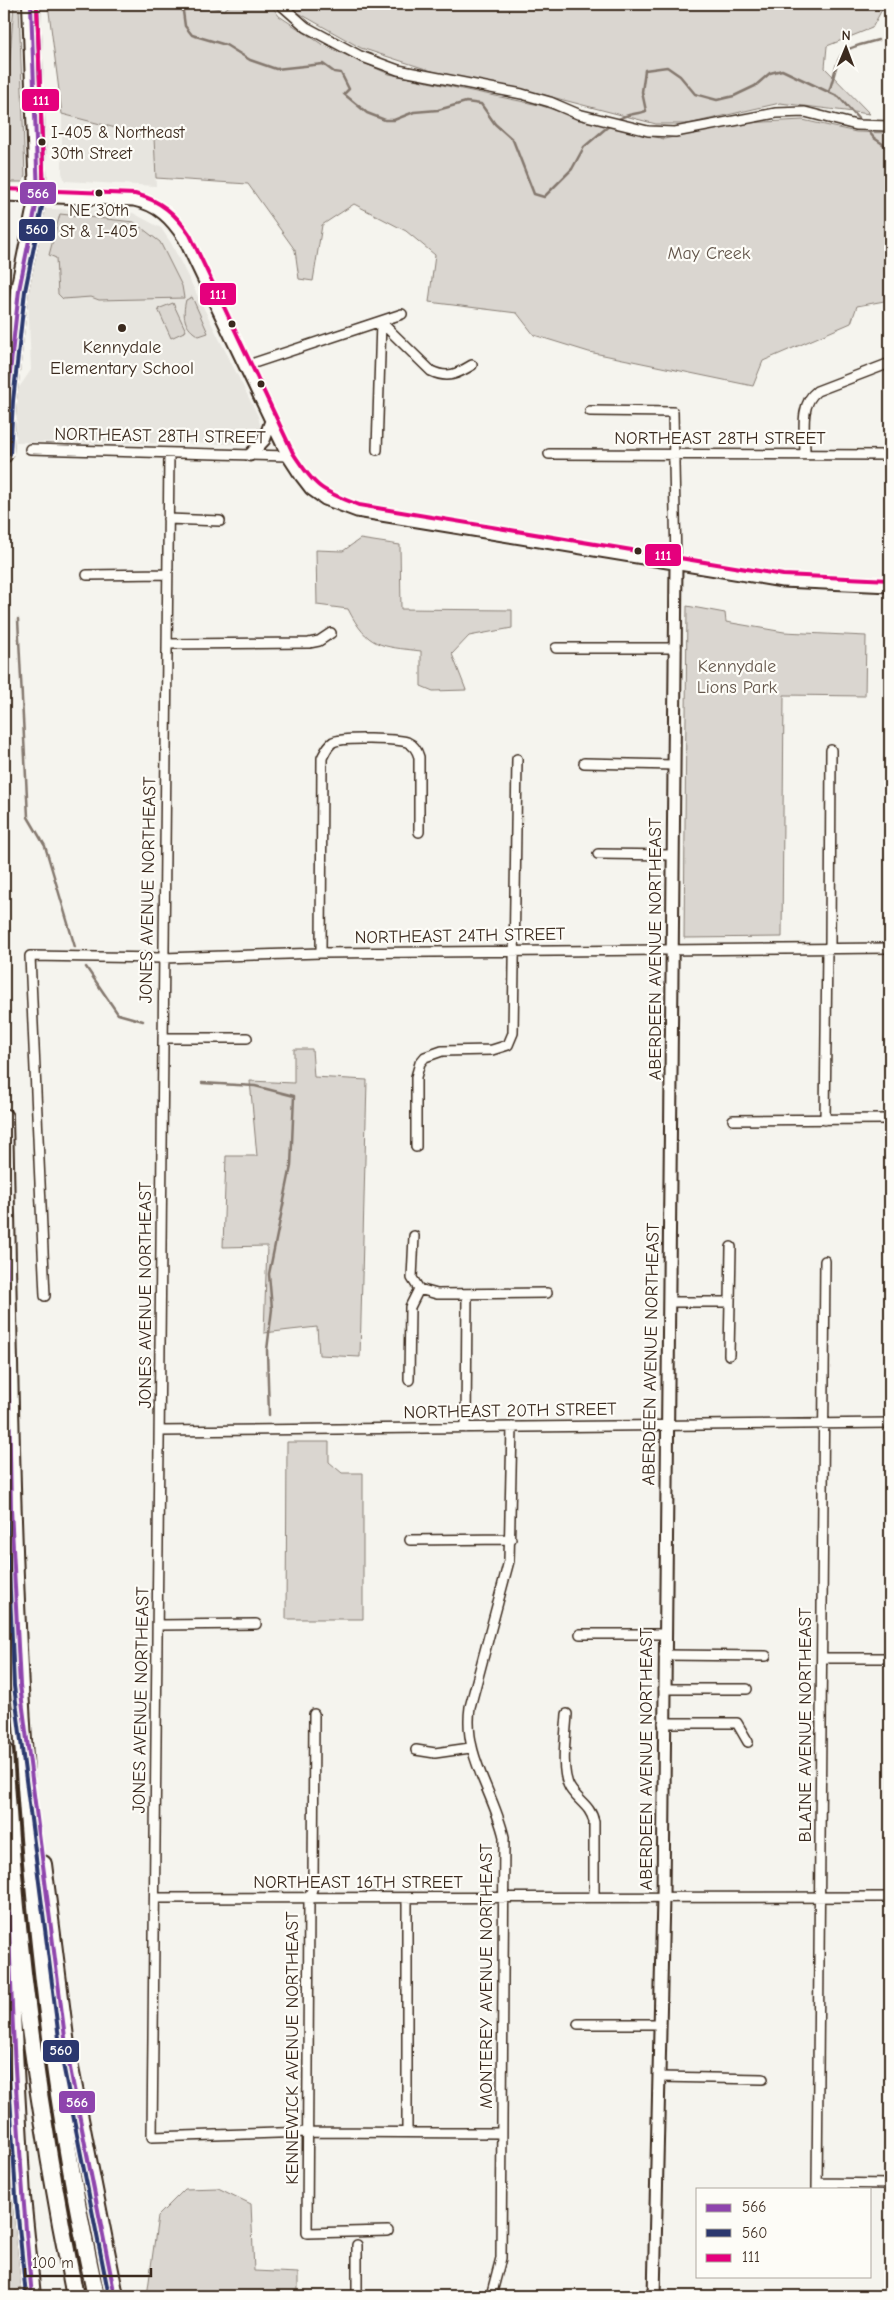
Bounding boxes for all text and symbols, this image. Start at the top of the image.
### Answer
north arrow [822,22,872,72]
text: N [842,27,851,44]
line badge: 111 [21,88,60,112]
text: 111 [33,92,49,109]
place label: I-405 & Northeast 30th Street [51,123,186,163]
marker: I-405 & Northeast 30th Street [37,137,47,147]
line badge: 566 [19,181,57,205]
text: 566 [27,185,49,202]
marker: NE 30th St & I-405 [94,188,104,198]
place label: NE 30th St & I-405 [60,201,138,241]
line badge: 560 [18,218,56,242]
text: 560 [26,221,48,238]
park label: May Creek [667,243,751,264]
line badge: 111 [199,282,237,306]
text: 111 [210,286,226,303]
unlabelled marker [227,319,237,329]
marker: Kennydale Elementary School [116,322,128,334]
place label: Kennydale Elementary School [50,337,194,379]
unlabelled marker [256,379,266,389]
street label: NORTHEAST 28TH STREET [54,424,267,448]
street label: NORTHEAST 28TH STREET [614,428,826,449]
line badge: 111 [644,543,682,567]
unlabelled marker [633,546,643,556]
text: 111 [655,547,671,564]
park label: Kennydale Lions Park [697,656,778,698]
street label: JONES AVENUE NORTHEAST [136,776,160,1004]
street label: ABERDEEN AVENUE NORTHEAST [645,817,666,1080]
street label: NORTHEAST 24TH STREET [354,924,566,948]
street label: JONES AVENUE NORTHEAST [135,1181,156,1408]
street label: ABERDEEN AVENUE NORTHEAST [638,1222,664,1485]
street label: NORTHEAST 20TH STREET [403,1399,617,1423]
street label: JONES AVENUE NORTHEAST [129,1586,153,1814]
street label: BLAINE AVENUE NORTHEAST [795,1607,816,1842]
street label: ABERDEEN AVENUE NORTHEAST [636,1627,657,1890]
street label: MONTEREY AVENUE NORTHEAST [476,1843,497,2109]
street label: NORTHEAST 16TH STREET [253,1872,463,1893]
street label: KENNEWICK AVENUE NORTHEAST [282,1911,303,2185]
line badge: 560 [42,2039,80,2063]
text: 560 [50,2042,72,2059]
line badge: 566 [58,2090,96,2114]
text: 566 [66,2094,88,2111]
legend [696,2188,872,2278]
text: 566 [742,2198,766,2216]
text: 560 [742,2224,767,2242]
scale bar [25,2245,151,2277]
text: 111 [742,2248,760,2266]
text: 100 m [32,2254,74,2272]

